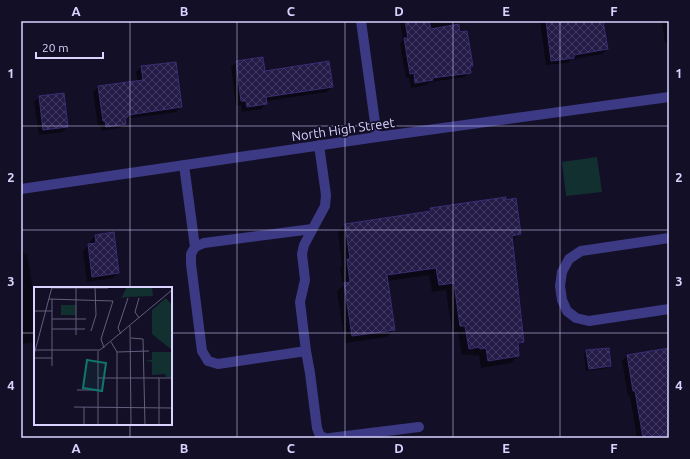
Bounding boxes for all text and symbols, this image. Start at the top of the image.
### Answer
text: A [71,4,81,18]
text: B [180,4,189,18]
text: C [287,4,296,18]
text: D [394,4,404,18]
text: E [502,4,510,18]
text: F [610,4,618,18]
scale bar [36,34,103,60]
text: 20 m [42,41,69,54]
text: 1 [7,66,15,80]
text: 1 [675,66,683,80]
street label: North High Street [291,115,395,143]
text: 2 [7,170,15,184]
text: 2 [675,170,683,184]
text: 3 [7,274,15,288]
text: 3 [675,274,683,288]
inset map [34,287,172,425]
text: 4 [7,378,15,392]
text: 4 [675,378,683,392]
text: A [71,441,81,455]
text: B [180,441,189,455]
text: C [287,441,296,455]
text: D [394,441,404,455]
text: E [502,441,510,455]
text: F [610,441,618,455]

